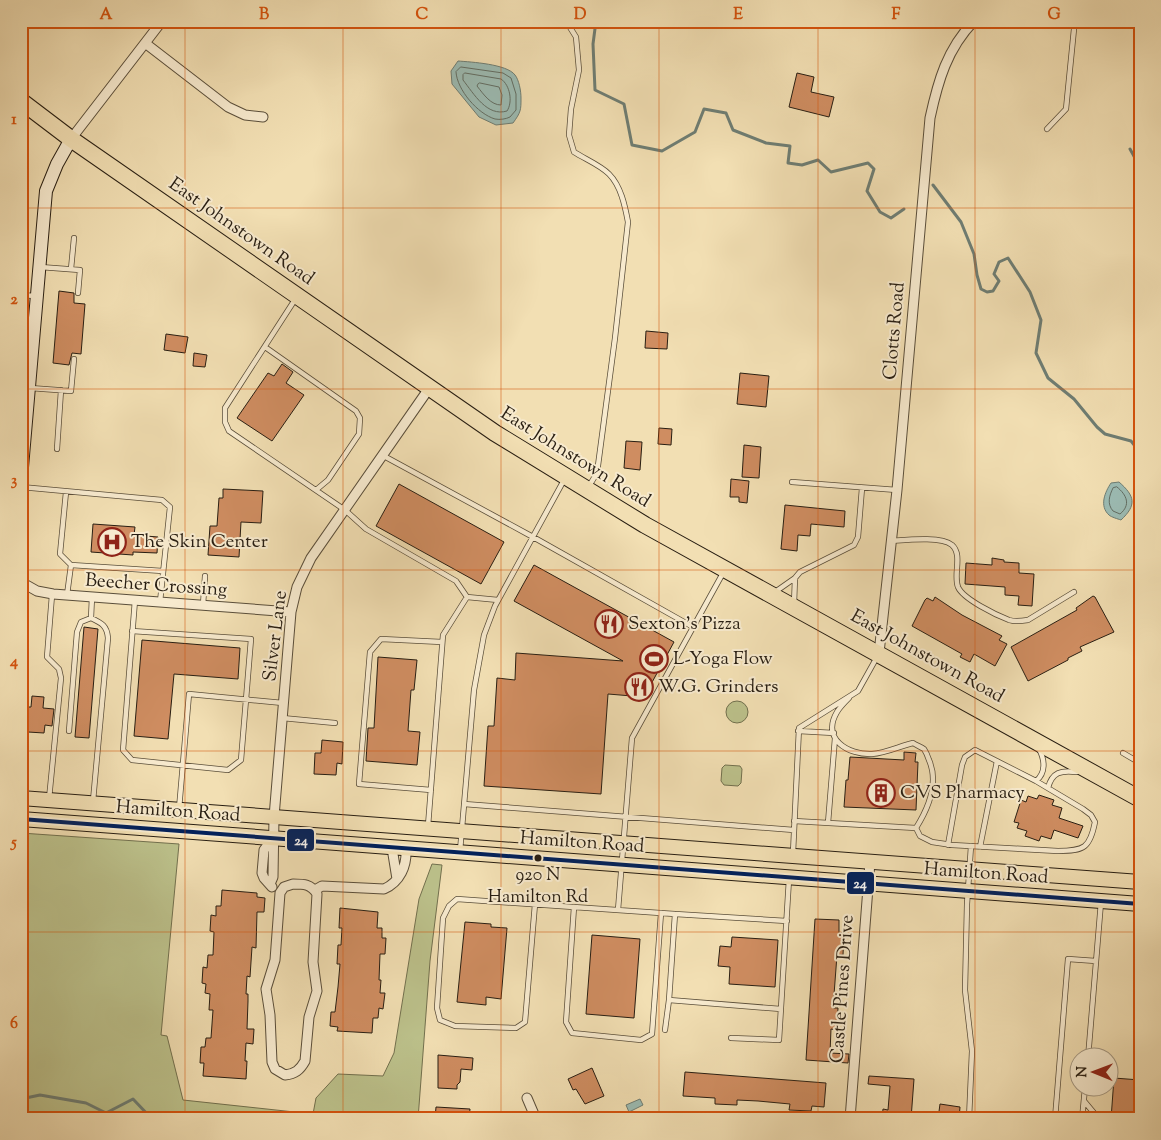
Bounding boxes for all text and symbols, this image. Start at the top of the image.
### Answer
text: A [100,4,113,27]
text: B [259,4,269,27]
text: C [416,4,429,27]
text: D [574,4,587,27]
text: E [733,4,743,27]
text: F [892,4,901,27]
text: G [1047,4,1061,27]
text: 1 [11,109,17,132]
street label: East Johnstown Road [163,171,320,293]
street label: Clotts Road [877,281,913,381]
text: 2 [10,289,18,312]
street label: East Johnstown Road [495,401,655,515]
text: 3 [11,470,18,493]
hospital icon: The Skin Center [97,527,127,557]
place label: The Skin Center [131,529,268,556]
street label: Beecher Crossing [84,568,228,604]
street label: Silver Lane [257,589,295,683]
street label: East Johnstown Road [845,603,1009,711]
restaurant icon: Sexton’s Pizza [594,609,624,639]
place label: Sexton’s Pizza [628,611,741,638]
sports icon: L-Yoga Flow [639,644,669,674]
place label: L-Yoga Flow [673,646,773,673]
text: 4 [9,651,18,674]
restaurant icon: W.G. Grinders [624,672,654,702]
place label: W.G. Grinders [658,674,778,701]
building icon: CVS Pharmacy [866,778,896,808]
place label: CVS Pharmacy [900,780,1025,807]
street label: Hamilton Road [115,794,241,830]
street label: Hamilton Road [519,825,645,861]
line badge: 24 [286,828,315,852]
text: 5 [9,832,17,855]
text: 24 [294,832,308,852]
marker: 920 N Hamilton Rd [533,853,543,863]
street label: Hamilton Road [923,856,1049,892]
place label: 920 N Hamilton Rd [488,863,588,911]
line badge: 24 [846,871,875,895]
text: 24 [853,875,867,895]
street label: Castle Pines Drive [824,914,862,1064]
text: 6 [10,1013,18,1036]
north arrow [1068,1048,1118,1098]
text: N [1073,1066,1093,1078]

